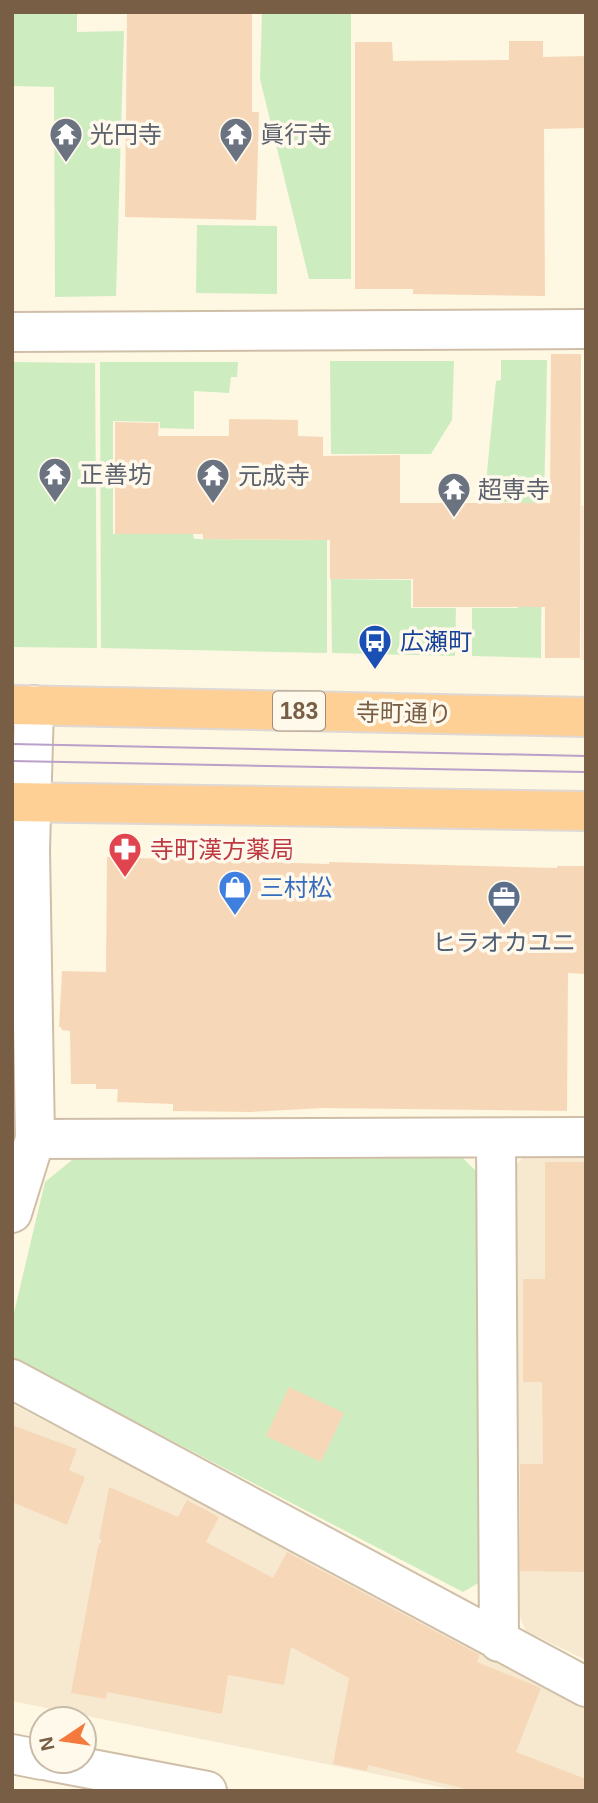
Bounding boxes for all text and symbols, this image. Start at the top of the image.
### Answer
temple icon: 光円寺 [47,115,85,164]
temple icon: 眞行寺 [217,115,255,164]
place label: 光円寺 [90,121,162,148]
place label: 眞行寺 [260,121,332,148]
temple icon: 正善坊 [36,455,74,504]
temple icon: 元成寺 [194,456,232,505]
place label: 正善坊 [80,461,152,488]
place label: 元成寺 [238,462,310,489]
temple icon: 超専寺 [435,470,473,519]
place label: 超専寺 [478,476,550,503]
bus stop icon: 広瀬町 [356,622,394,671]
place label: 広瀬町 [400,628,472,655]
road number: 183 [273,692,325,730]
street label: 寺町通り [356,699,452,727]
pharmacy icon: 寺町漢方薬局 [106,830,144,879]
place label: 寺町漢方薬局 [150,836,294,863]
shop icon: 三村松 [216,868,254,917]
place label: 三村松 [260,874,332,901]
office icon: ヒラオカユニ [485,878,523,927]
place label: ヒラオカユニ [432,929,576,956]
north arrow [28,1705,98,1775]
text: N [35,1735,59,1753]

